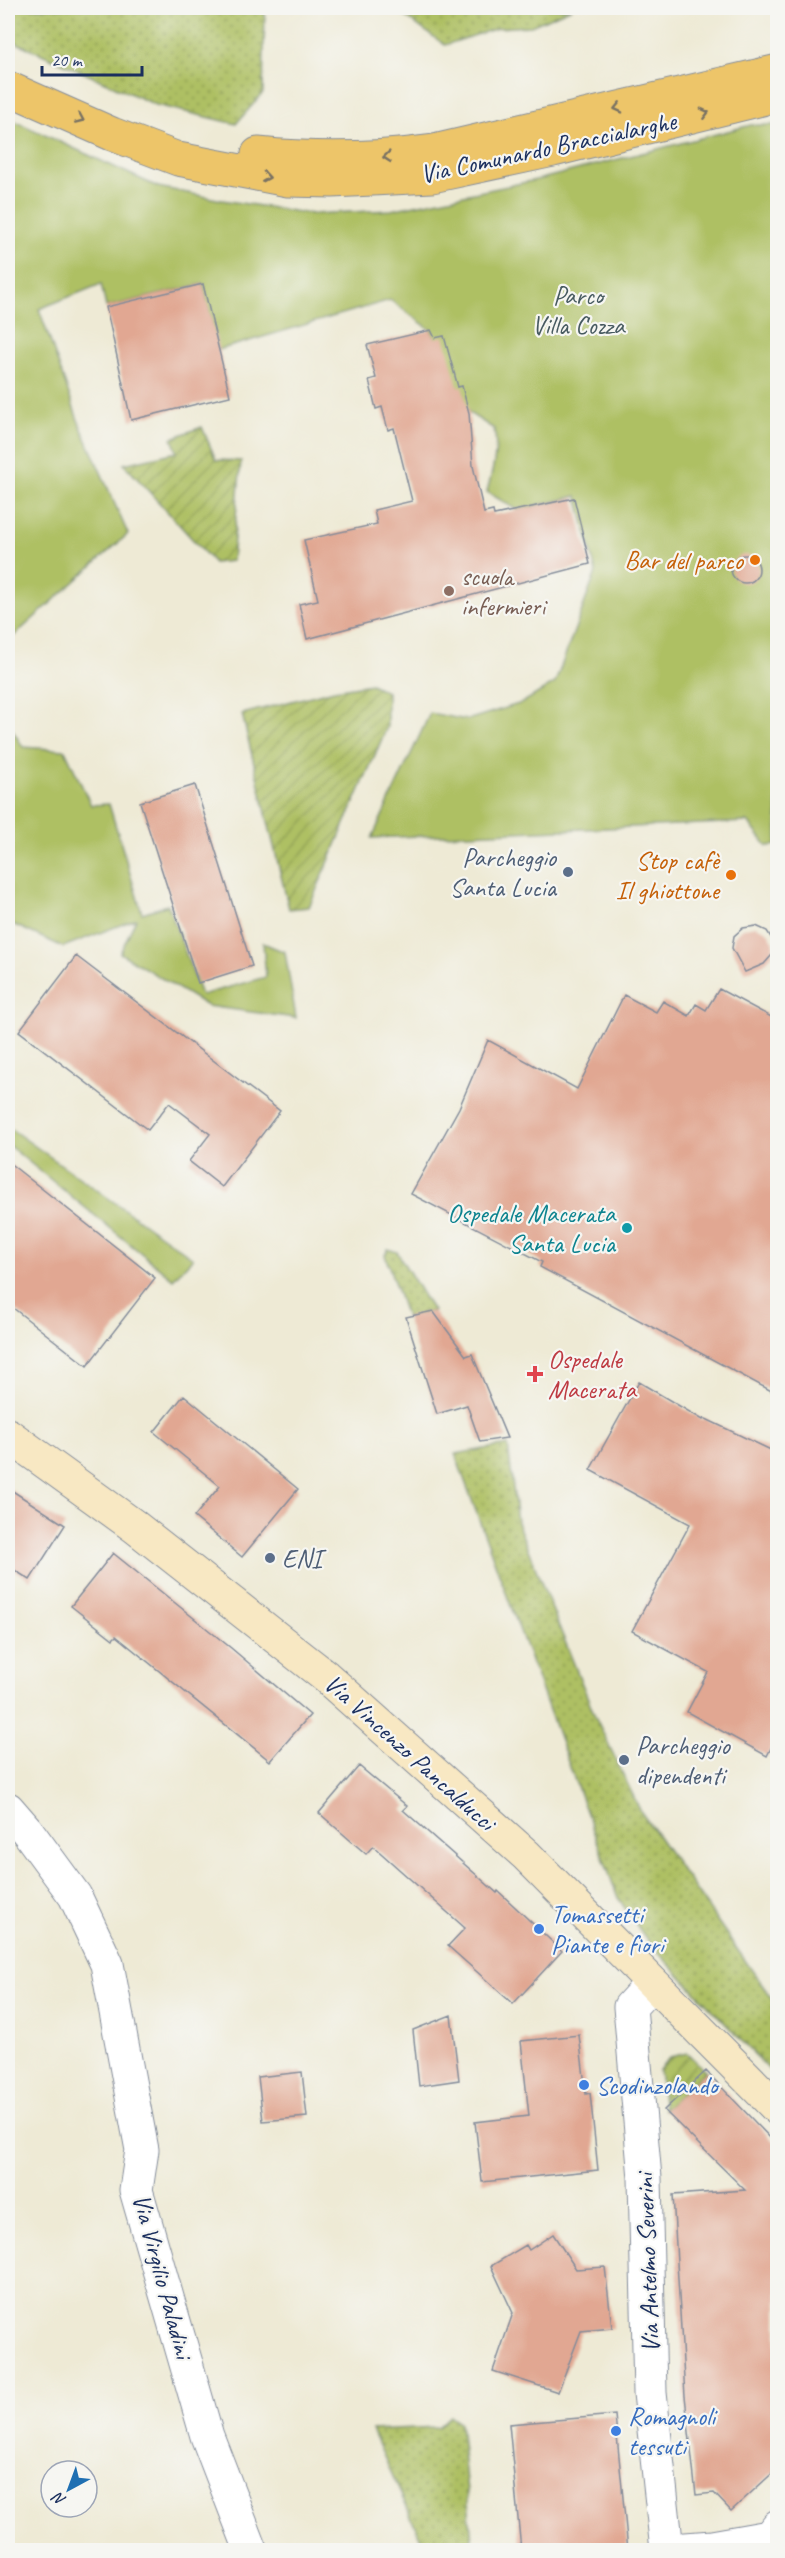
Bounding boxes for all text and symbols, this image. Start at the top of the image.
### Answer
scale bar [42,39,142,77]
text: 20 m [51,49,84,71]
one-way arrow [614,101,624,114]
street label: Via Comunardo Braccialarghe [417,104,681,191]
one-way arrow [700,107,710,120]
one-way arrow [74,112,85,124]
one-way arrow [382,150,391,163]
one-way arrow [261,170,271,182]
park label: Parco Villa Cozza [532,279,626,342]
place label: Bar del parco [624,544,745,577]
marker: Bar del parco [748,553,762,567]
place label: scuola infermieri [461,560,548,623]
marker: scuola infermieri [442,584,456,598]
place label: Parcheggio Santa Lucia [450,841,558,904]
place label: Stop cafè Il ghiottone [616,844,722,907]
marker: Parcheggio Santa Lucia [561,865,575,879]
marker: Stop cafè Il ghiottone [724,868,738,882]
place label: Ospedale Macerata Santa Lucia [447,1197,617,1260]
marker: Ospedale Macerata Santa Lucia [620,1221,634,1235]
place label: Ospedale Macerata [548,1343,637,1406]
marker: Ospedale Macerata [526,1365,544,1383]
place label: ENI [282,1542,327,1575]
marker: ENI [263,1551,277,1565]
street label: Via Vincenzo Pancalducci [317,1667,504,1840]
place label: Parcheggio dipendenti [636,1729,731,1792]
marker: Parcheggio dipendenti [617,1753,631,1767]
place label: Tomassetti Piante e fiori [551,1898,667,1961]
marker: Tomassetti Piante e fiori [532,1922,546,1936]
place label: Scodinzolando [596,2069,720,2102]
marker: Scodinzolando [577,2078,591,2092]
street label: Via Antelmo Severini [628,2169,667,2353]
street label: Via Virgilio Paladini [125,2190,201,2365]
place label: Romagnoli tessuti [628,2400,718,2463]
marker: Romagnoli tessuti [609,2424,623,2438]
north arrow [39,2459,99,2519]
text: N [47,2487,70,2510]

